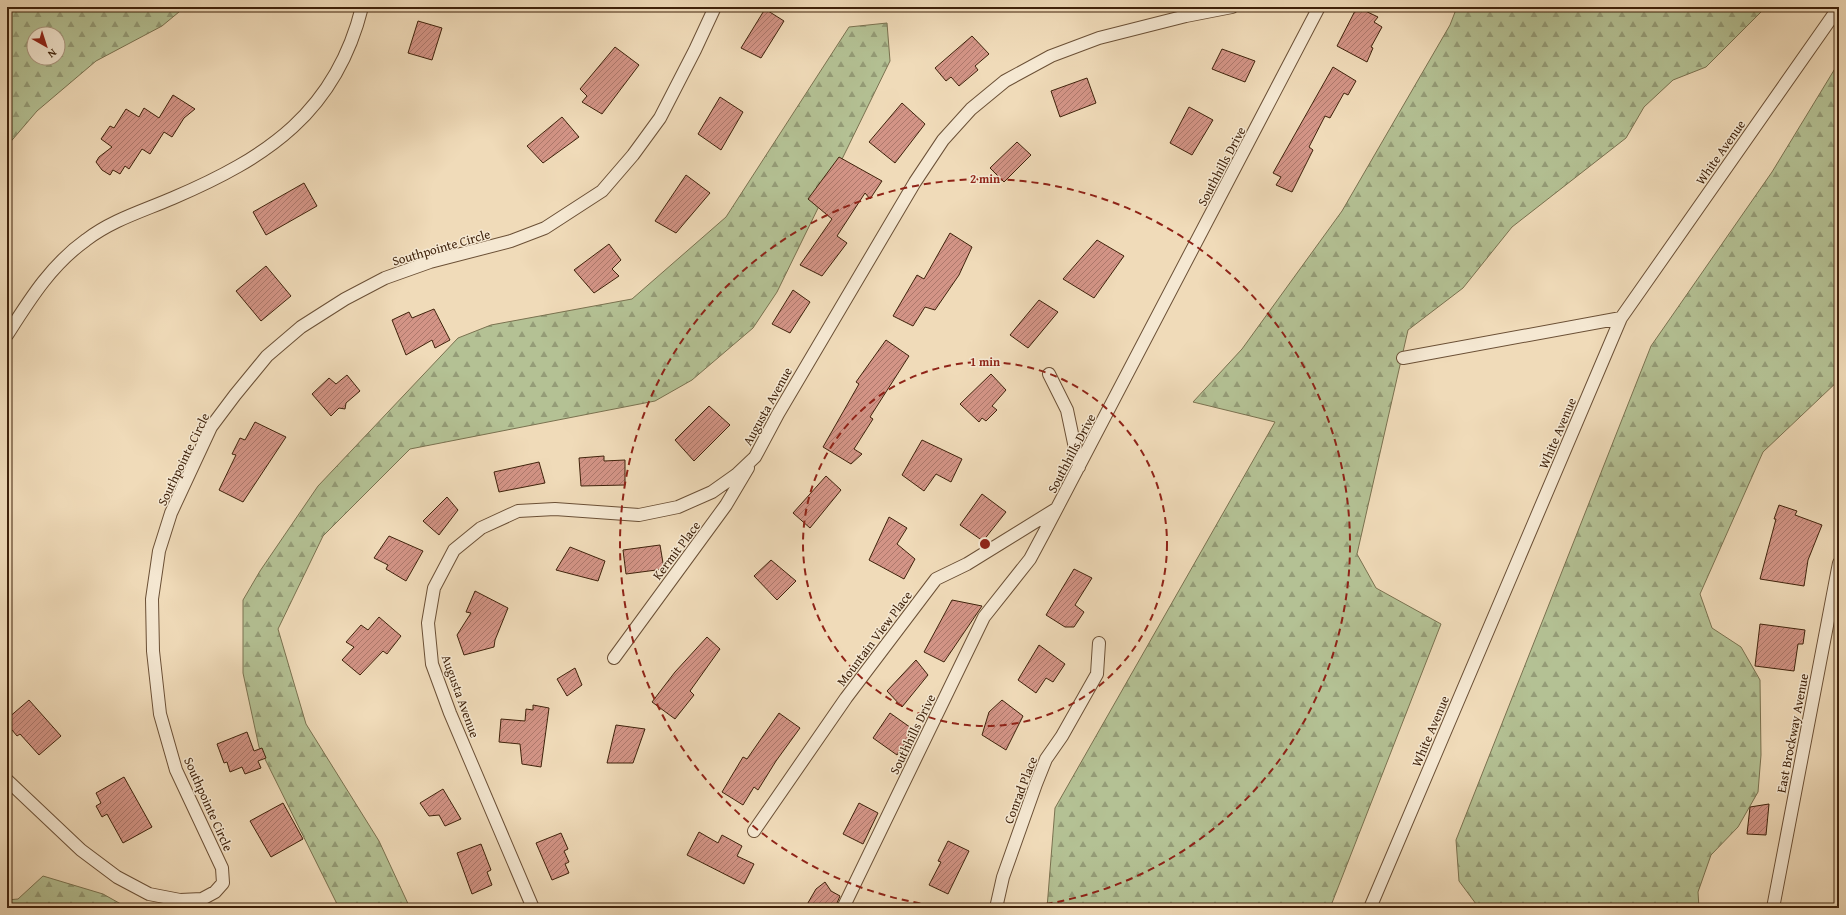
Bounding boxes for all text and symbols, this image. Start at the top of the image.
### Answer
north arrow [26,26,66,66]
text: N [44,45,60,63]
street label: White Avenue [1691,116,1750,189]
street label: Southhills Drive [1193,123,1250,209]
text: 2 min [970,170,1000,187]
street label: Southpointe Circle [390,224,492,271]
text: 1 min [970,353,1000,370]
street label: Augusta Avenue [738,364,797,449]
street label: White Avenue [1534,395,1581,472]
street label: Southpointe Circle [153,410,214,509]
street label: Southhills Drive [1043,410,1100,496]
street label: Kermit Place [648,517,705,584]
centre of rings [978,537,992,551]
street label: Mountain View Place [832,587,917,690]
street label: Augusta Avenue [437,652,484,740]
street label: East Brockway Avenue [1772,672,1813,794]
street label: Southhills Drive [885,691,940,778]
street label: White Avenue [1407,693,1454,770]
street label: Southpointe Circle [179,754,238,854]
street label: Conrad Place [999,754,1042,827]

